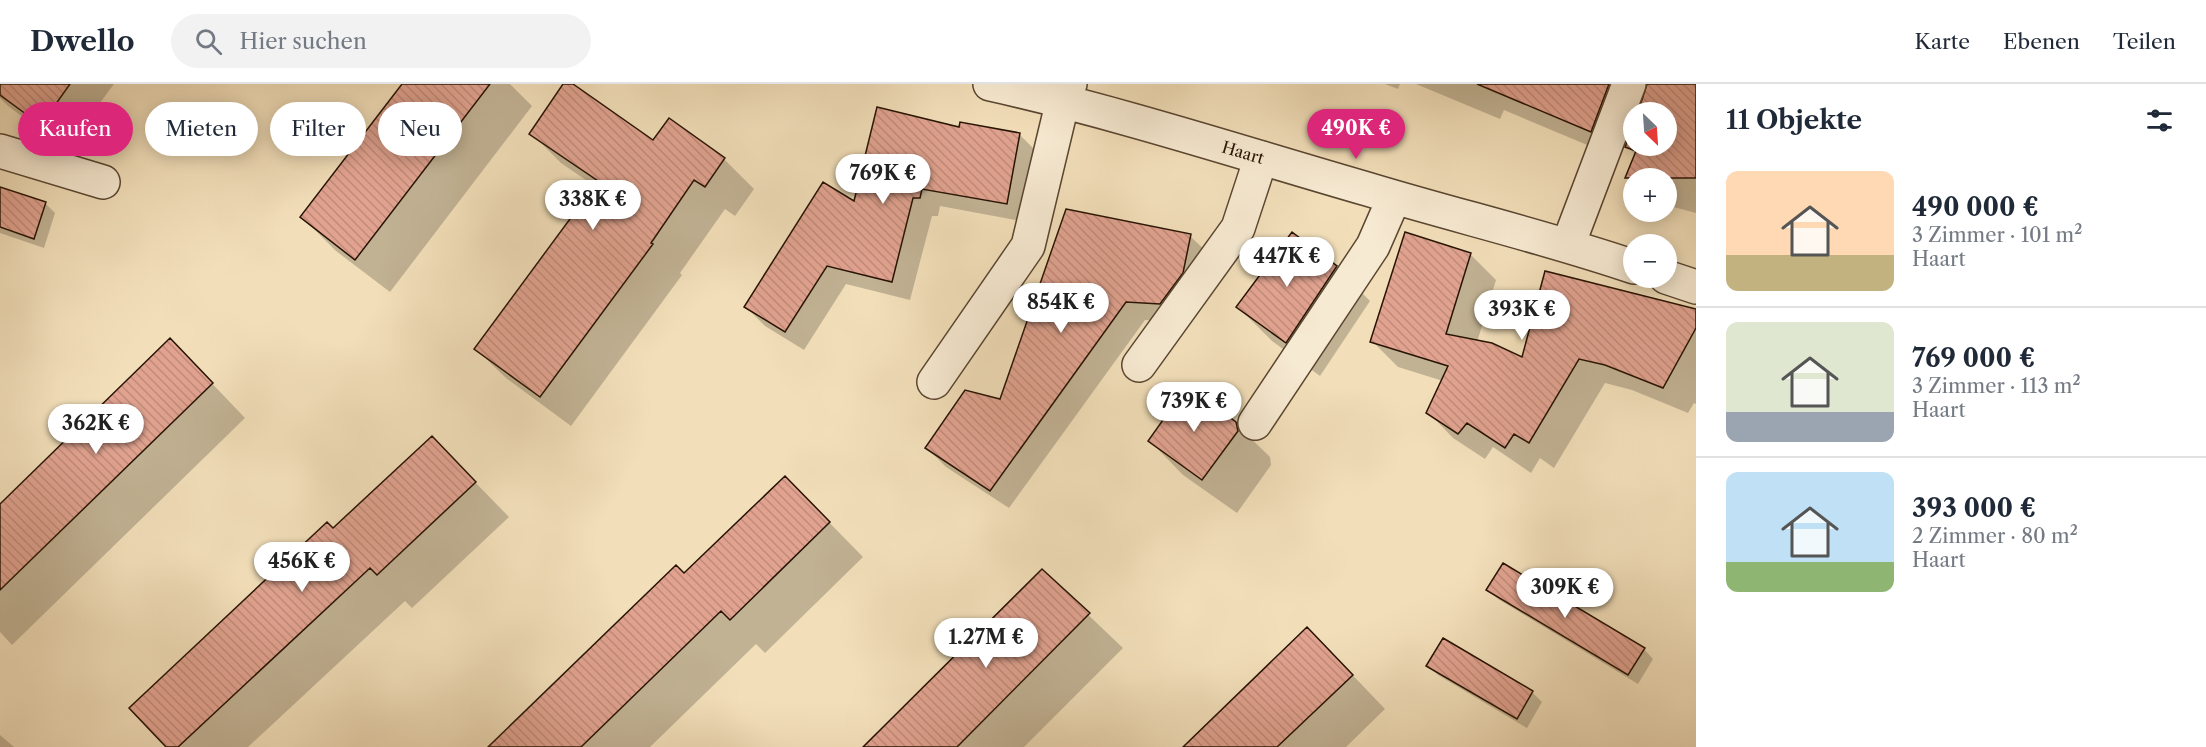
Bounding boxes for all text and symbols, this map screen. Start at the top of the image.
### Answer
search box [171,14,591,68]
text: Dwello [30,24,135,58]
icon: search [192,25,225,58]
text: Hier suchen [240,28,367,55]
text: Karte [1915,29,1970,54]
text: Ebenen [2003,29,2080,54]
text: Teilen [2113,29,2176,54]
chip: Kaufen [18,102,133,156]
chip: Mieten [145,102,258,156]
chip: Filter [270,102,366,156]
chip: Neu [378,102,462,156]
north arrow [1623,102,1677,156]
map controls [1623,102,1677,288]
text: 11 Objekte [1726,104,1862,136]
icon: filters [2143,104,2176,137]
pin: 490K € [1307,109,1405,160]
text: 490K € [1321,116,1391,140]
street label: Haart [1220,137,1267,168]
pin: 769K € [834,154,932,205]
text: 769K € [849,161,917,185]
button: + [1623,168,1677,222]
pin: 338K € [544,180,642,231]
text: 338K € [559,187,627,211]
text: 490 000 € [1912,191,2039,223]
icon: home [1774,195,1846,267]
text: 3 Zimmer · 101 m² [1912,223,2082,247]
button: − [1623,234,1677,288]
pin: 447K € [1238,237,1336,288]
text: 447K € [1253,244,1321,268]
text: Haart [1912,247,1966,271]
pin: 854K € [1012,283,1110,334]
text: 854K € [1027,290,1095,314]
pin: 393K € [1473,290,1571,341]
text: 393K € [1488,297,1556,321]
text: 769 000 € [1912,342,2035,374]
icon: home [1774,346,1846,418]
text: 3 Zimmer · 113 m² [1912,374,2081,398]
pin: 739K € [1145,382,1243,433]
text: 739K € [1161,389,1227,413]
text: Haart [1912,398,1966,422]
pin: 362K € [47,404,145,455]
text: 362K € [62,411,130,435]
text: 393 000 € [1912,492,2036,524]
icon: home [1774,496,1846,568]
text: 2 Zimmer · 80 m² [1912,524,2078,548]
pin: 456K € [253,542,351,593]
text: Haart [1912,548,1966,572]
text: 456K € [268,549,336,573]
pin: 309K € [1516,568,1614,619]
text: 309K € [1530,575,1600,599]
pin: 1.27M € [931,618,1041,669]
text: 1.27M € [948,625,1024,649]

